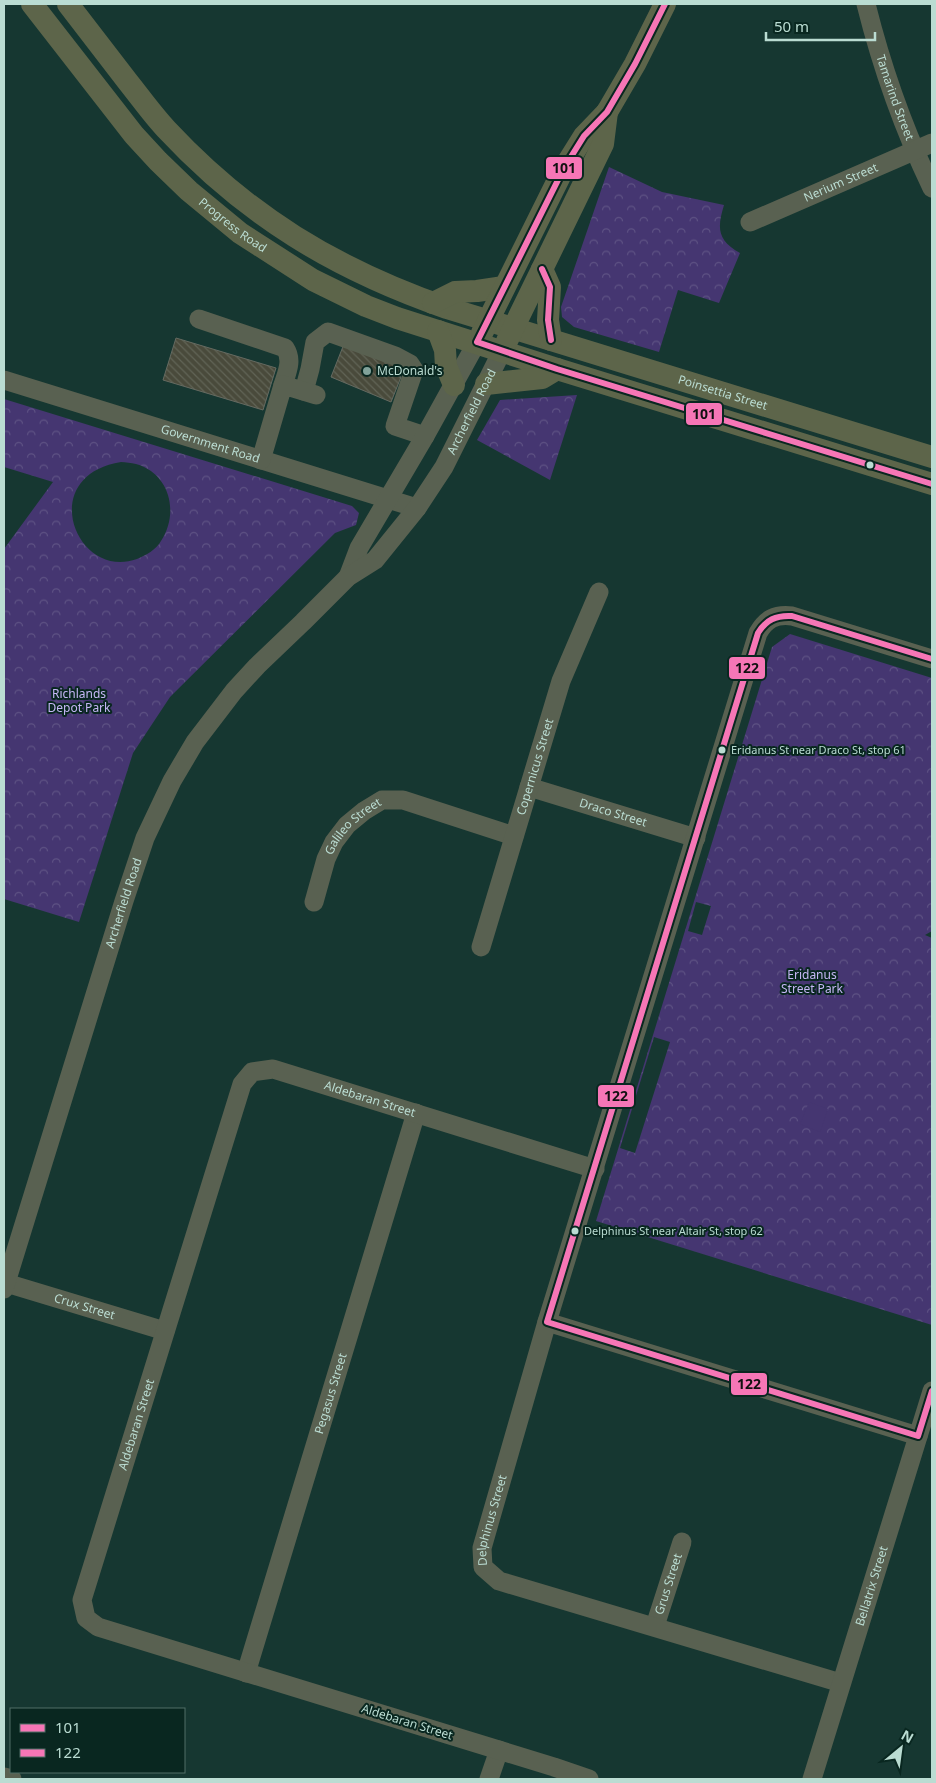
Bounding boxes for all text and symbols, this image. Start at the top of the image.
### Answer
scale bar [766,10,875,42]
text: 50 m [774,16,809,36]
street label: Tamarind Street [872,52,919,143]
line badge: 101 [545,156,583,180]
text: 101 [552,158,576,177]
street label: Nerium Street [801,158,881,206]
street label: Progress Road [195,193,270,256]
place label: McDonald's [377,362,443,379]
marker: McDonald's [361,365,373,377]
street label: Archerfield Road [443,366,500,457]
street label: Poinsettia Street [676,370,770,414]
line badge: 101 [685,402,723,426]
text: 101 [692,404,716,423]
street label: Government Road [159,420,262,467]
unlabelled marker [865,460,875,470]
line badge: 122 [728,656,766,680]
text: 122 [735,658,759,677]
park label: Richlands Depot Park [48,685,111,716]
street label: Copernicus Street [512,716,557,817]
place label: Eridanus St near Draco St, stop 61 [731,742,906,757]
marker: Eridanus St near Draco St, stop 61 [717,745,727,755]
street label: Galileo Street [320,793,385,857]
street label: Draco Street [577,794,650,831]
street label: Archerfield Road [101,856,146,950]
park label: Eridanus Street Park [781,966,844,997]
street label: Aldebaran Street [322,1076,418,1121]
line badge: 122 [597,1084,635,1108]
text: 122 [604,1086,628,1105]
place label: Delphinus St near Altair St, stop 62 [584,1223,763,1238]
marker: Delphinus St near Altair St, stop 62 [570,1226,580,1236]
street label: Crux Street [52,1289,118,1324]
street label: Pegasus Street [310,1350,351,1436]
line badge: 122 [730,1372,768,1396]
text: 122 [737,1374,761,1393]
street label: Aldebaran Street [114,1376,158,1472]
street label: Delphinus Street [473,1472,511,1567]
street label: Bellatrix Street [851,1543,892,1628]
street label: Grus Street [650,1550,686,1617]
street label: Aldebaran Street [359,1700,455,1744]
legend [10,1708,185,1773]
text: 101 [55,1717,81,1737]
north arrow [876,1723,926,1773]
text: N [898,1725,917,1747]
text: 122 [55,1742,81,1762]

